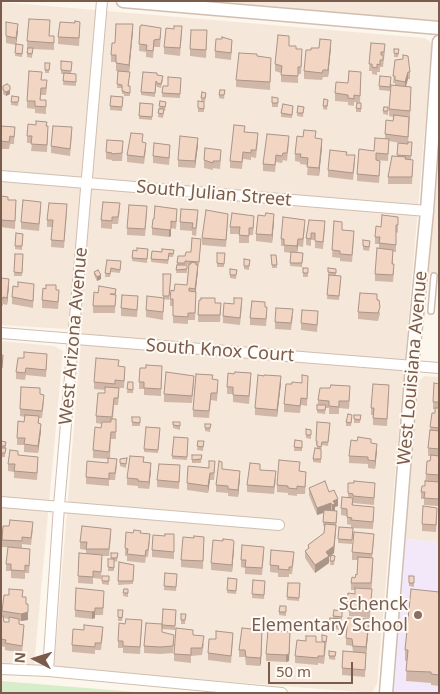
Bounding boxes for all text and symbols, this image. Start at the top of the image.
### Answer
street label: South Julian Street [136,176,292,212]
street label: West Arizona Avenue [55,246,93,426]
street label: West Louisiana Avenue [394,270,432,466]
street label: South Knox Court [145,335,295,367]
place label: Schenck Elementary School [251,594,408,636]
marker: Schenck Elementary School [412,609,424,621]
north arrow [10,634,60,684]
text: N [10,651,30,664]
scale bar [270,652,355,684]
text: 50 m [276,661,311,681]

